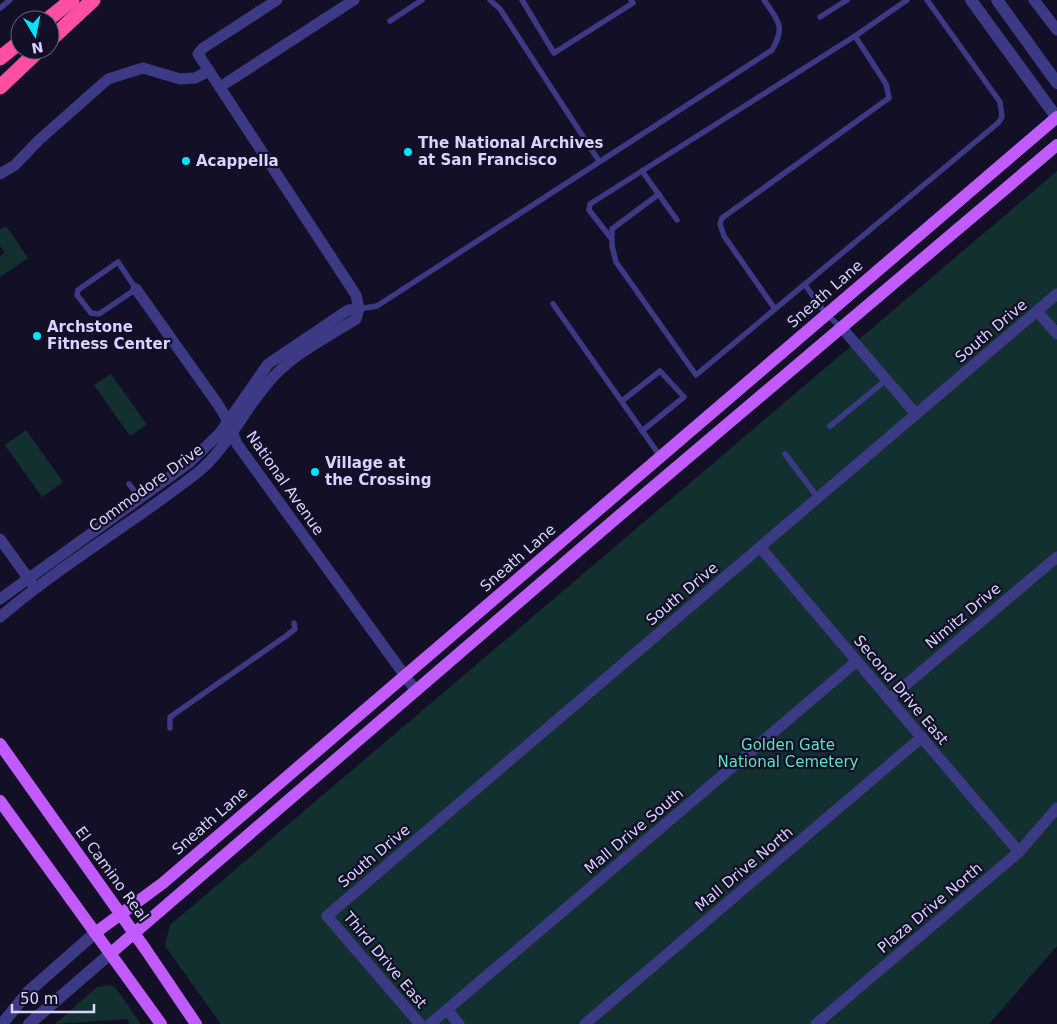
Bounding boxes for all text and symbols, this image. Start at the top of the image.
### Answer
north arrow [10,10,60,60]
text: N [30,39,44,57]
place label: The National Archives at San Francisco [418,134,603,169]
marker: The National Archives at San Francisco [402,146,414,158]
place label: Acappella [196,152,279,170]
marker: Acappella [180,155,192,167]
street label: Sneath Lane [784,256,866,332]
street label: South Drive [951,296,1031,366]
place label: Archstone Fitness Center [47,318,171,353]
marker: Archstone Fitness Center [31,330,43,342]
street label: National Avenue [242,427,328,539]
street label: Commodore Drive [85,441,207,535]
place label: Village at the Crossing [325,454,431,489]
marker: Village at the Crossing [309,466,321,478]
street label: Sneath Lane [477,520,559,596]
street label: South Drive [642,559,722,629]
street label: Nimitz Drive [922,579,1004,653]
street label: Second Drive East [850,632,952,748]
park label: Golden Gate National Cemetery [718,736,859,771]
street label: Sneath Lane [169,783,251,859]
street label: Mall Drive South [581,784,687,878]
street label: South Drive [334,821,414,891]
street label: El Camino Real [72,823,152,925]
street label: Mall Drive North [692,823,796,915]
street label: Plaza Drive North [874,859,986,957]
street label: Third Drive East [339,907,431,1012]
scale bar [12,982,95,1014]
text: 50 m [20,990,58,1008]

